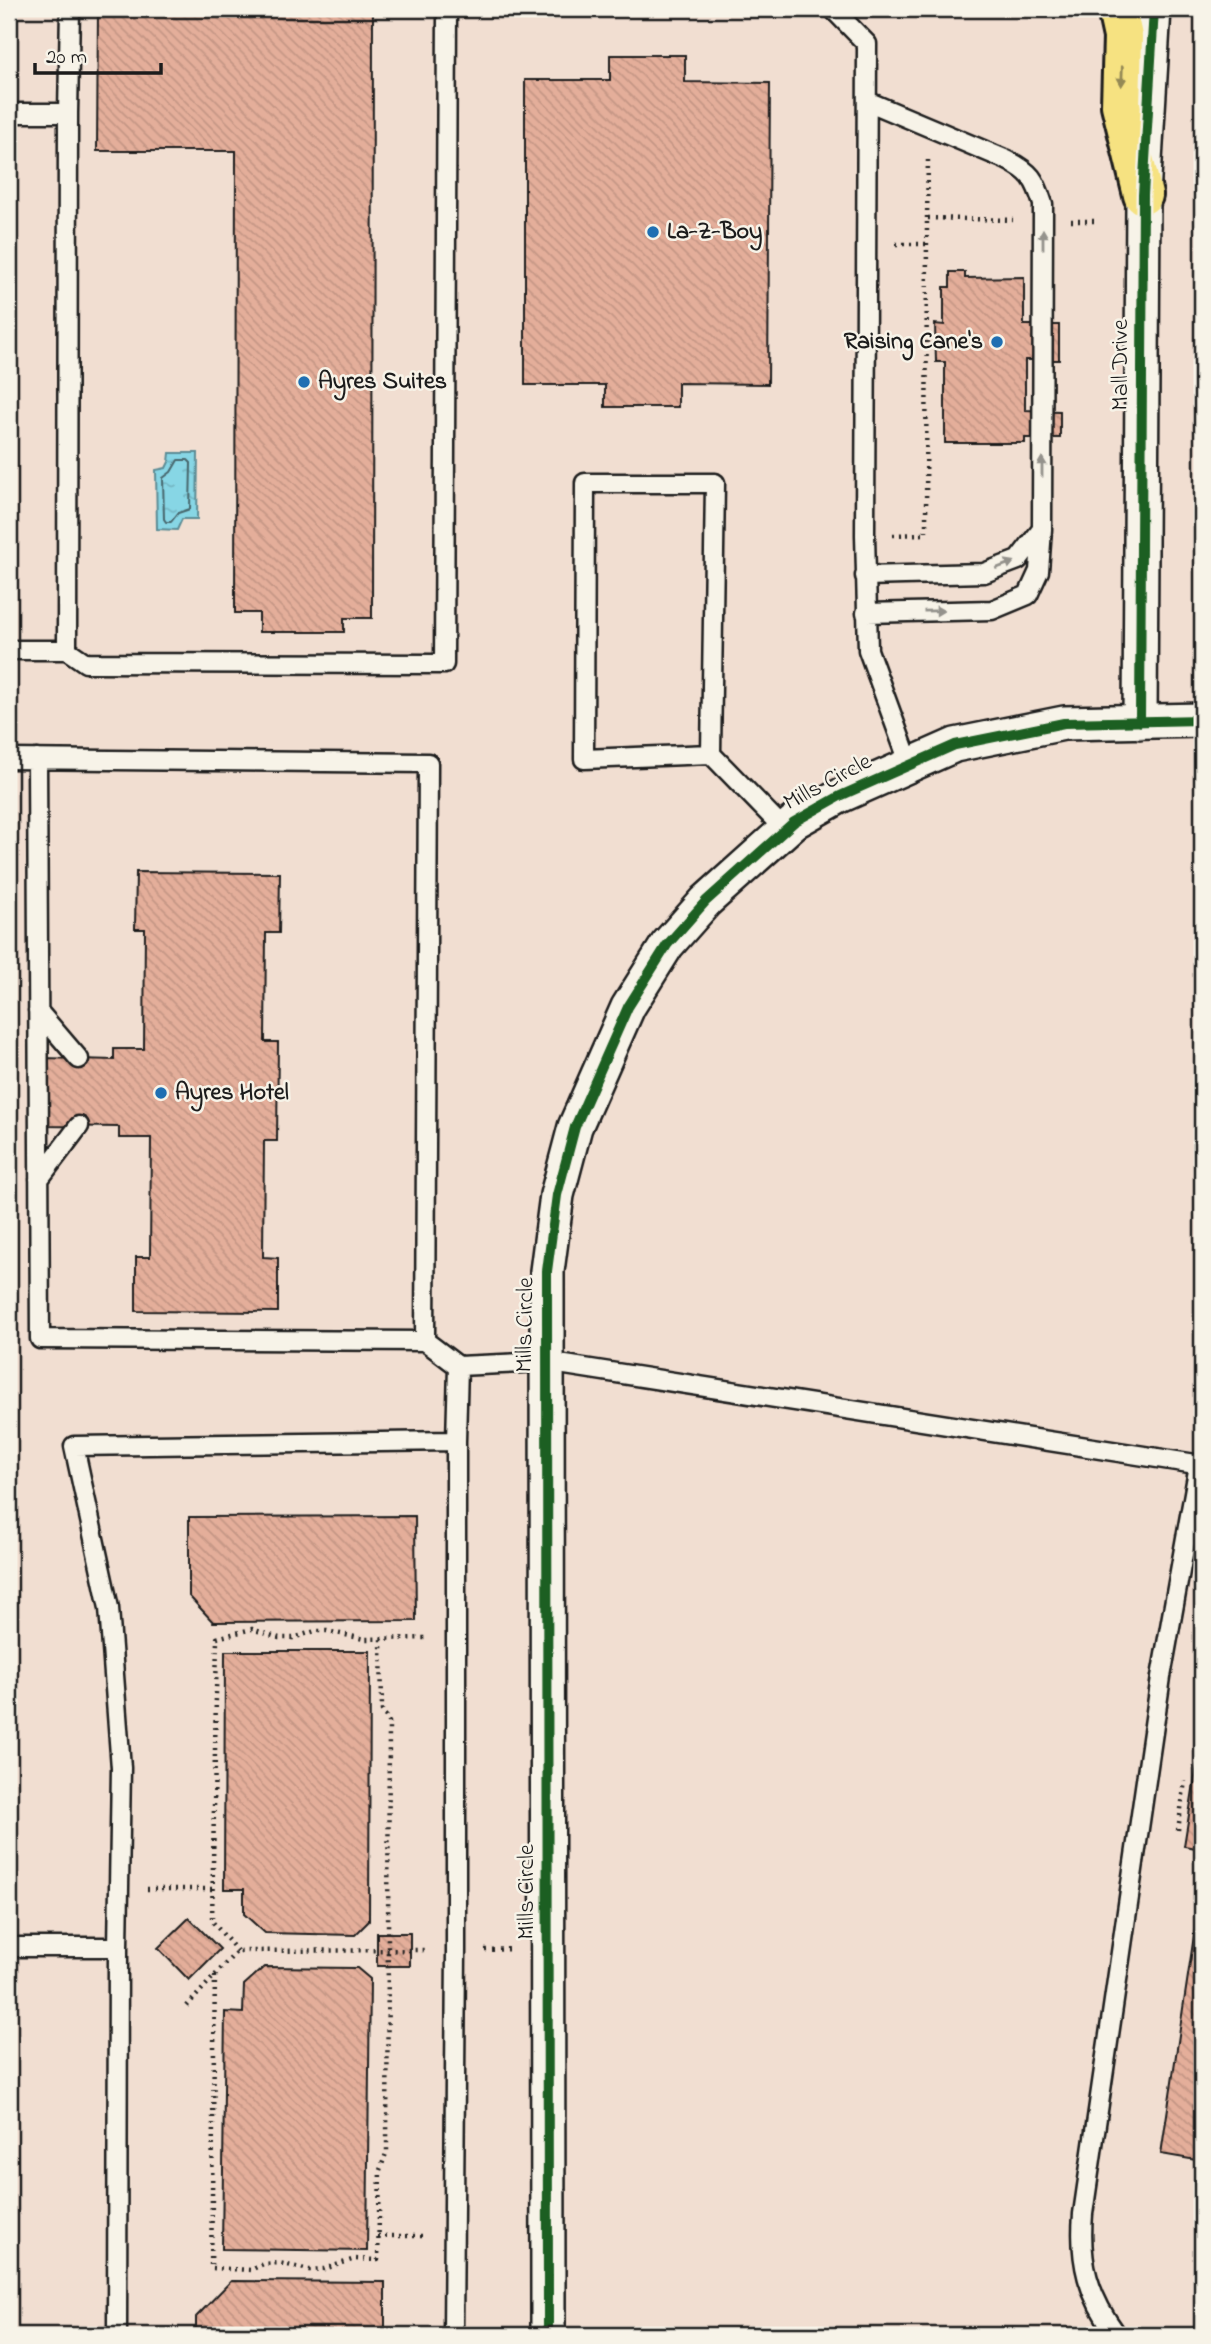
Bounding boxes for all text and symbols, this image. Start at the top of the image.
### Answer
scale bar [35,32,161,76]
text: 20 m [46,43,87,73]
one-way arrow [1116,66,1127,88]
place label: La-Z-Boy [667,215,762,251]
marker: La-Z-Boy [645,224,661,240]
one-way arrow [1037,228,1049,250]
street label: Mall Drive [1104,319,1139,411]
place label: Raising Cane's [844,325,983,361]
marker: Raising Cane's [989,334,1005,350]
place label: Ayres Suites [318,365,447,401]
marker: Ayres Suites [296,374,312,390]
one-way arrow [1036,455,1048,477]
one-way arrow [995,559,1016,570]
one-way arrow [923,605,945,617]
street label: Mills Circle [778,745,879,821]
place label: Ayres Hotel [175,1076,289,1112]
marker: Ayres Hotel [153,1085,169,1101]
street label: Mills Circle [508,1277,544,1373]
street label: Mills Circle [510,1844,545,1940]

